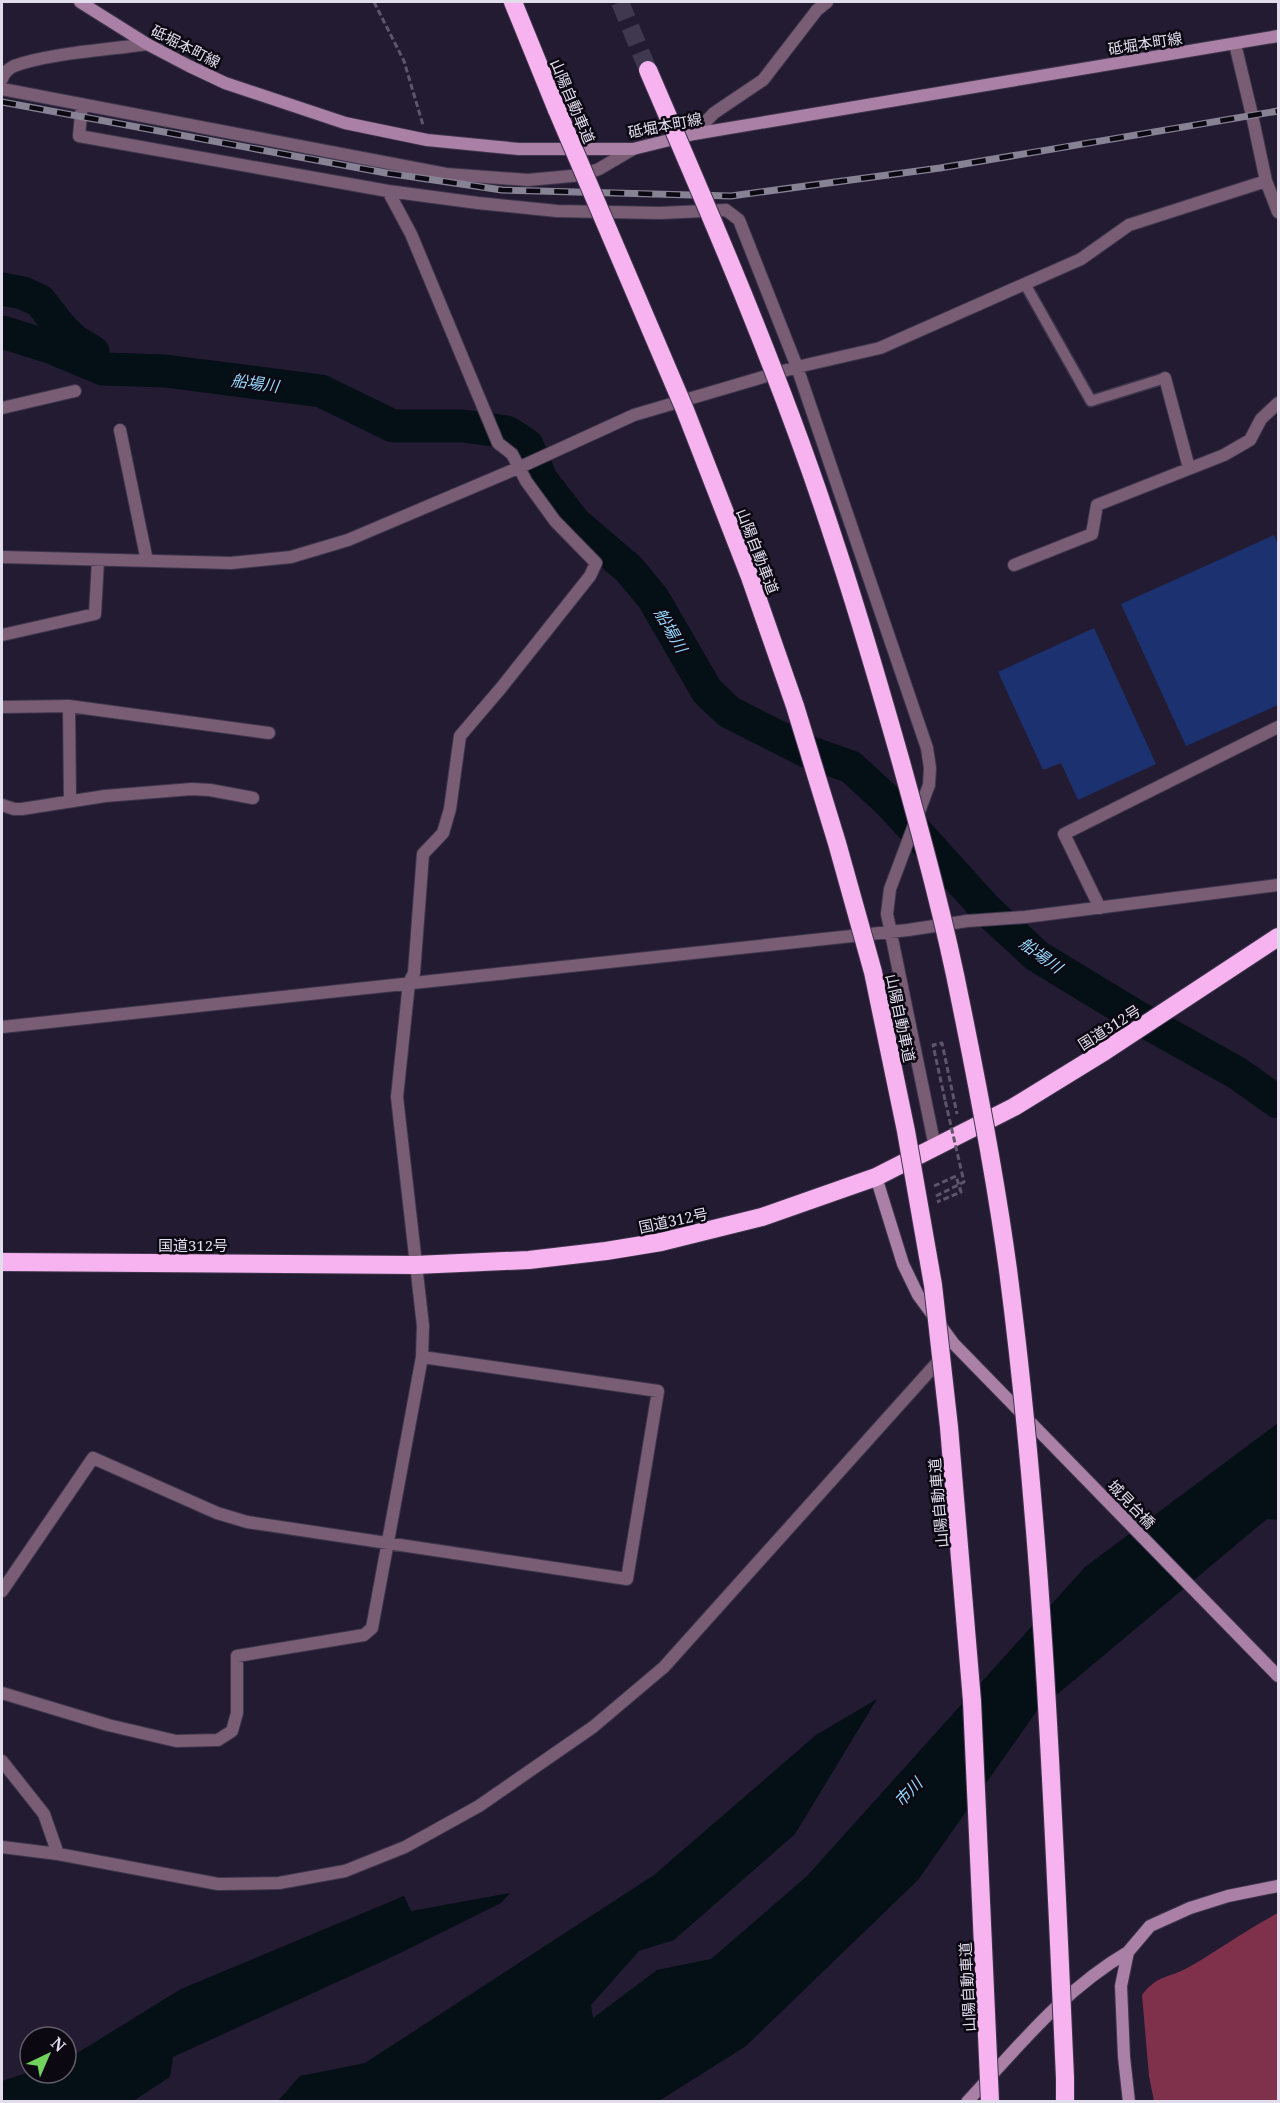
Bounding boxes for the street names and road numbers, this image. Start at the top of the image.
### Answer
street label: 砥堀本町線 [148,20,224,72]
street label: 砥堀本町線 [1106,27,1184,59]
street label: 山陽自動車道 [546,56,600,146]
street label: 砥堀本町線 [626,108,704,142]
street label: 山陽自動車道 [733,505,783,597]
street label: 山陽自動車道 [882,972,920,1064]
street label: 国道312号 [1074,1000,1144,1054]
street label: 国道312号 [637,1203,709,1237]
street label: 国道312号 [158,1235,228,1255]
street label: 山陽自動車道 [924,1457,952,1549]
street label: 城見台橋 [1104,1475,1160,1533]
street label: 山陽自動車道 [955,1942,979,2032]

